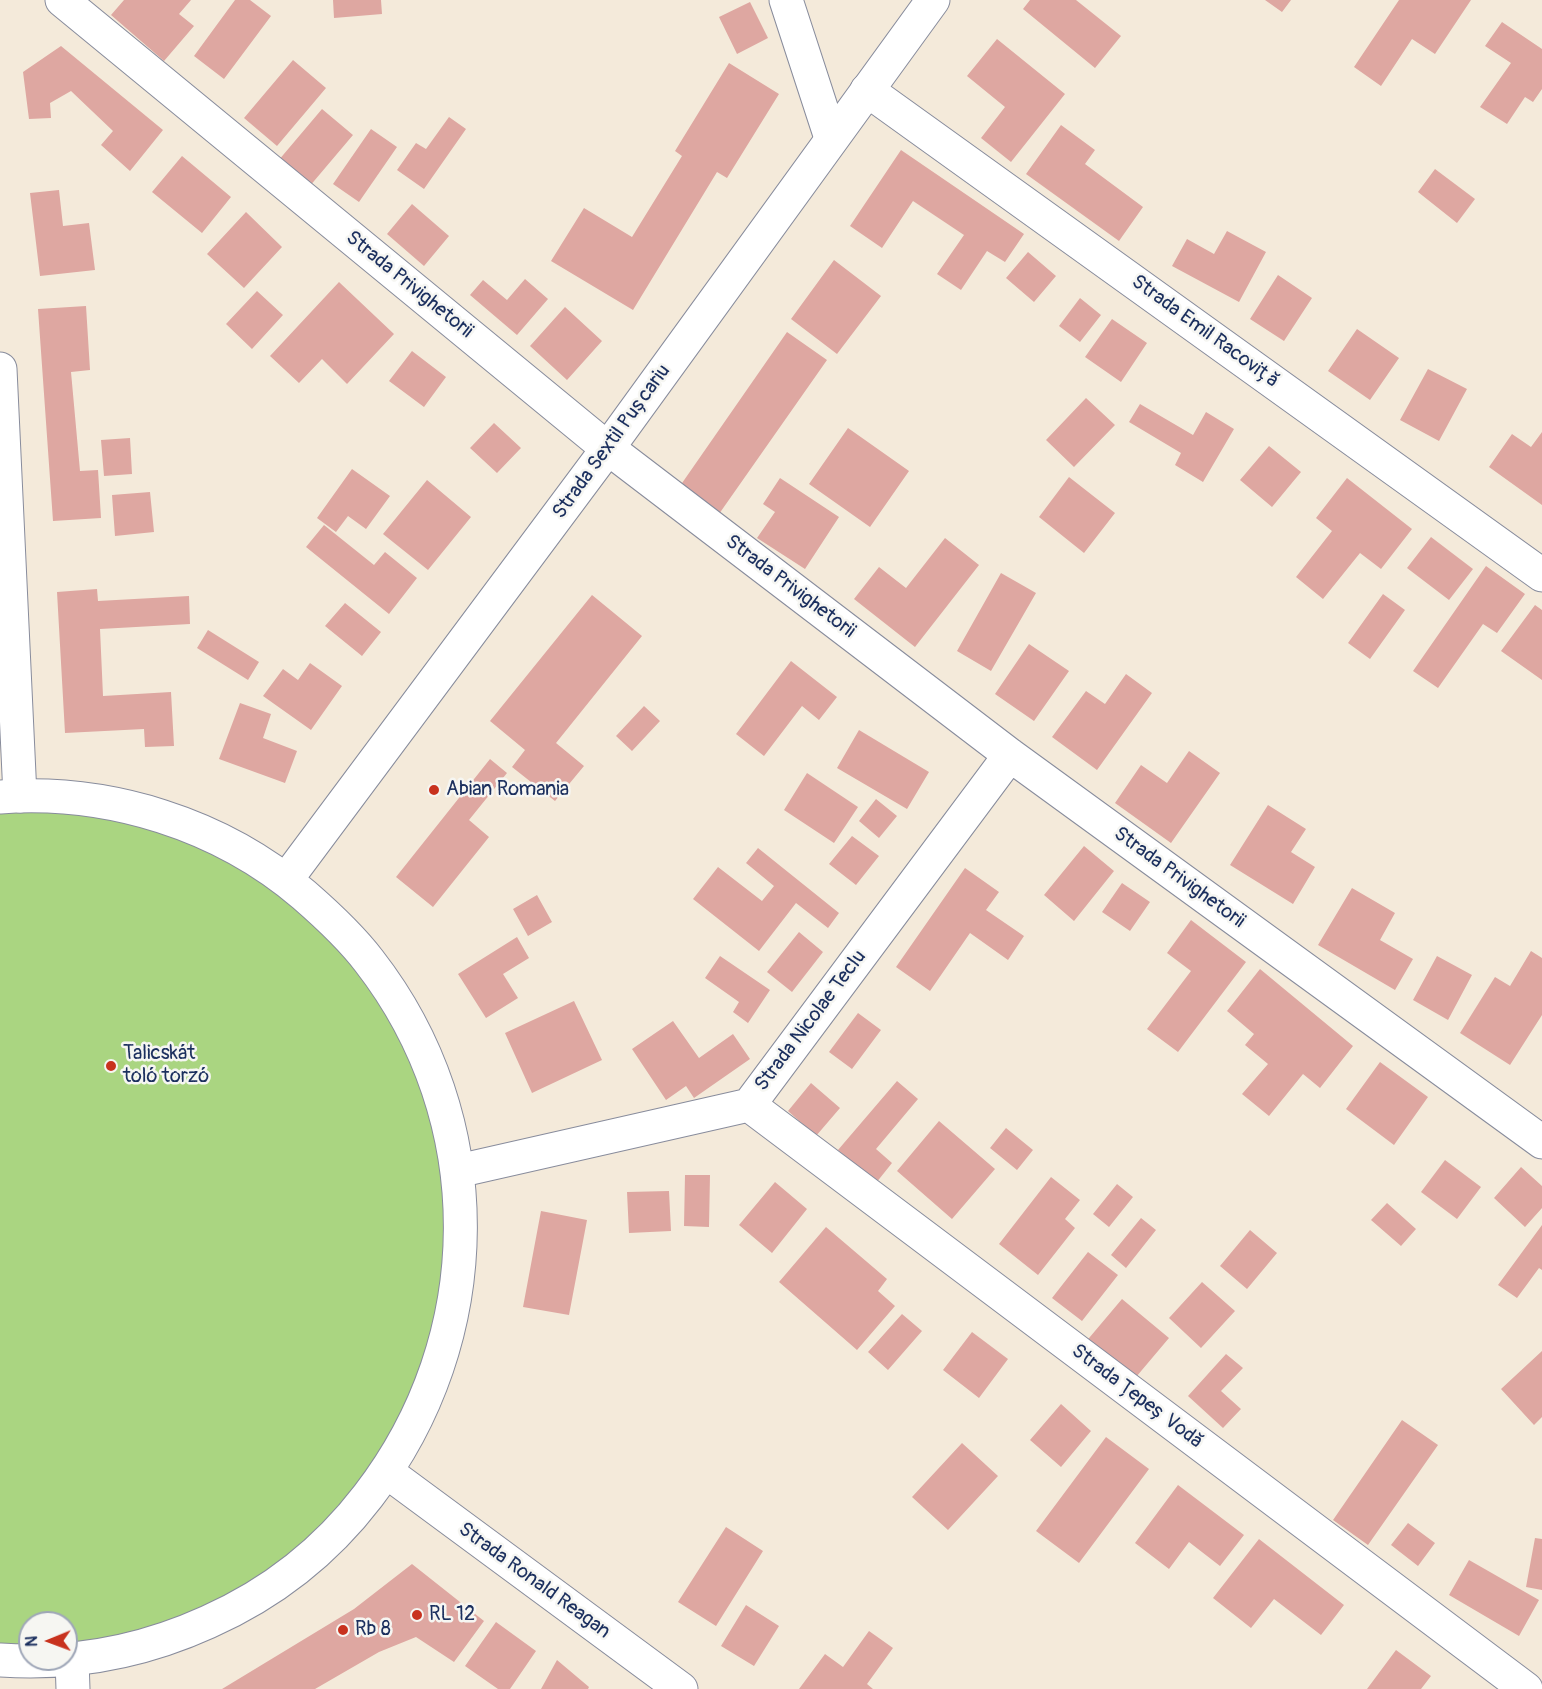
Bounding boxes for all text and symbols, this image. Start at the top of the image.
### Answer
street label: Strada Privighetorii [341,226,477,344]
street label: Strada Emil Racoviță [1126,270,1284,394]
street label: Strada Sextil Pușcariu [548,360,676,524]
street label: Strada Privighetorii [720,530,860,644]
place label: Abian Romania [446,778,569,802]
marker: Abian Romania [427,783,441,797]
street label: Strada Privighetorii [1109,822,1249,934]
street label: Strada Nicolae Teclu [750,946,872,1096]
place label: Talicskát toló torzó [123,1042,209,1089]
marker: Talicskát toló torzó [104,1059,118,1073]
street label: Strada Țepeș Vodă [1066,1340,1208,1454]
street label: Strada Ronald Reagan [453,1518,615,1644]
place label: RL 12 [429,1603,475,1627]
marker: RL 12 [410,1608,424,1622]
north arrow [18,1611,78,1671]
place label: Rb 8 [355,1618,391,1642]
marker: Rb 8 [336,1623,350,1637]
text: N [22,1636,42,1647]

